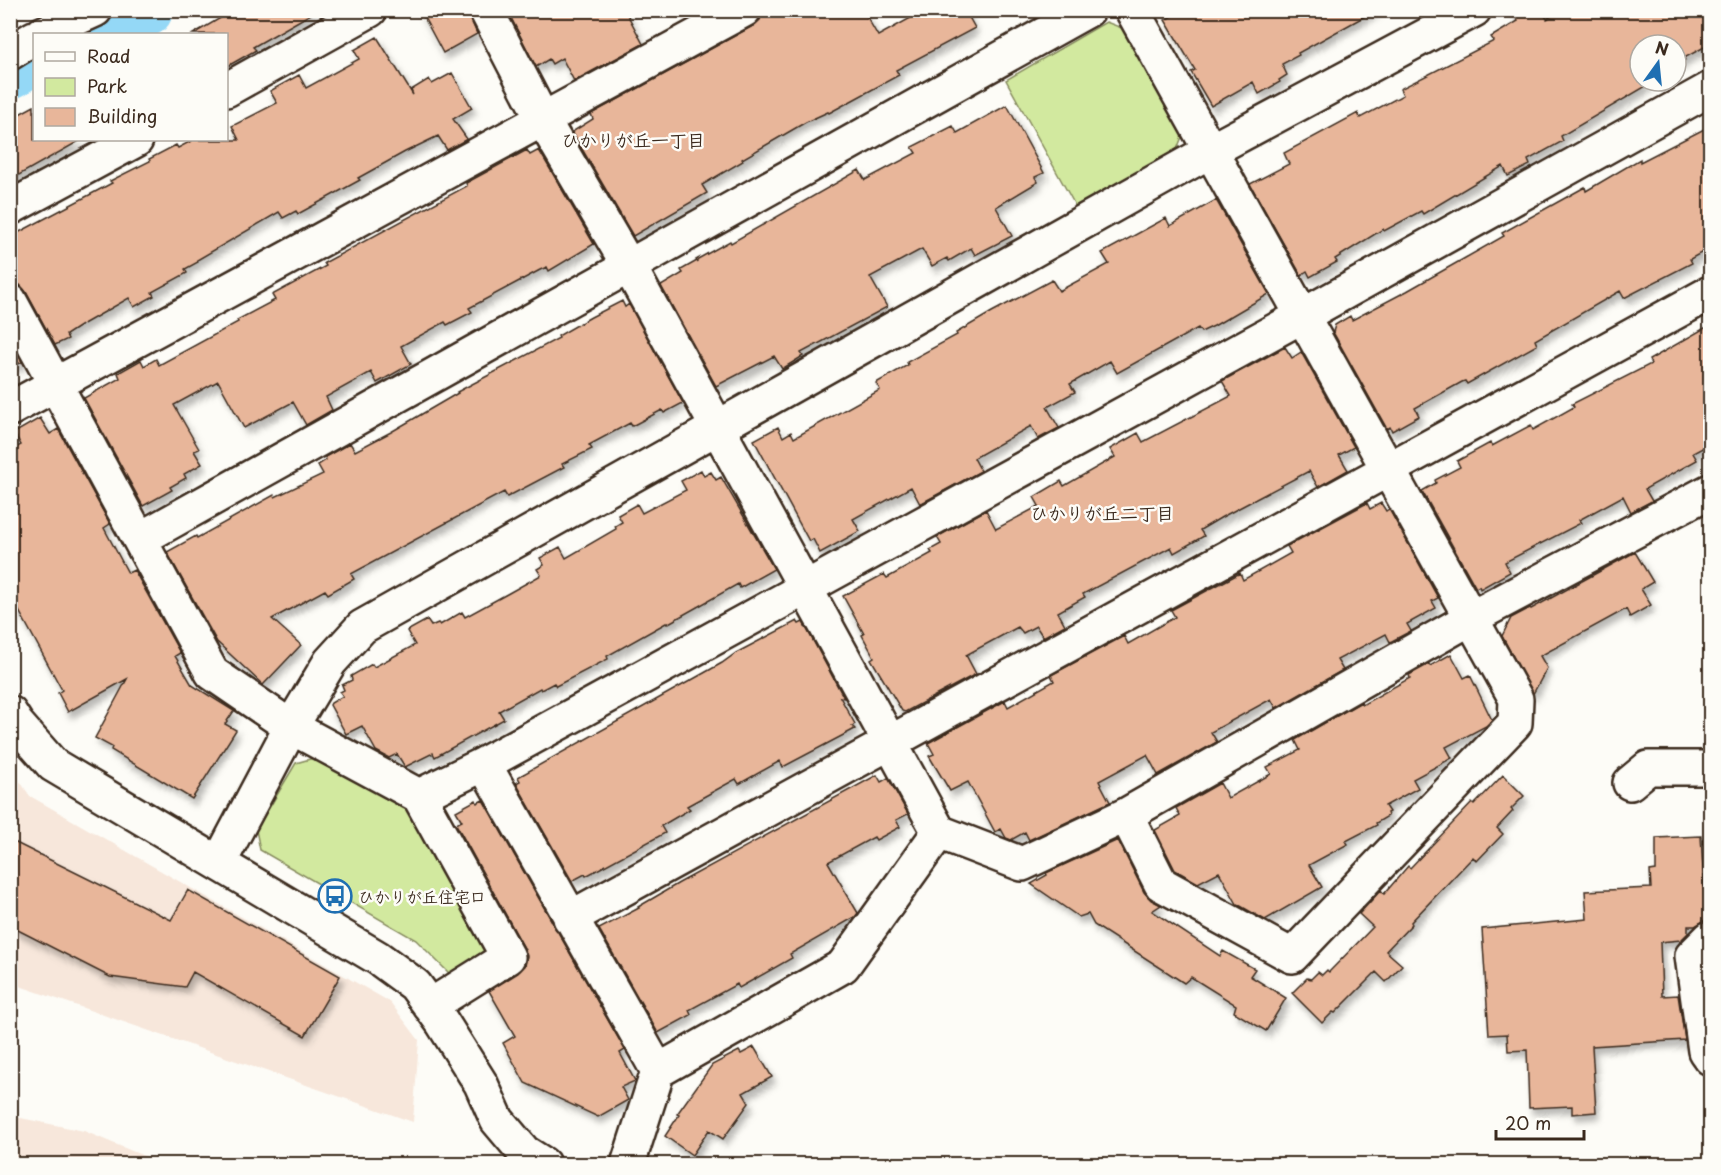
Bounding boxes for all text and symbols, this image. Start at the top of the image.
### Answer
legend [33,33,228,141]
north arrow [1628,33,1688,93]
text: N [1653,34,1671,61]
text: Road [87,42,131,69]
text: Park [87,72,127,99]
text: Building [87,102,157,129]
district label: ひかりが丘一丁目 [561,126,705,153]
district label: ひかりが丘二丁目 [1030,499,1174,526]
bus stop icon: ひかりが丘住宅口 [317,878,353,914]
place label: ひかりが丘住宅口 [358,884,486,908]
scale bar [1496,1103,1584,1141]
text: 20 m [1505,1109,1551,1136]

